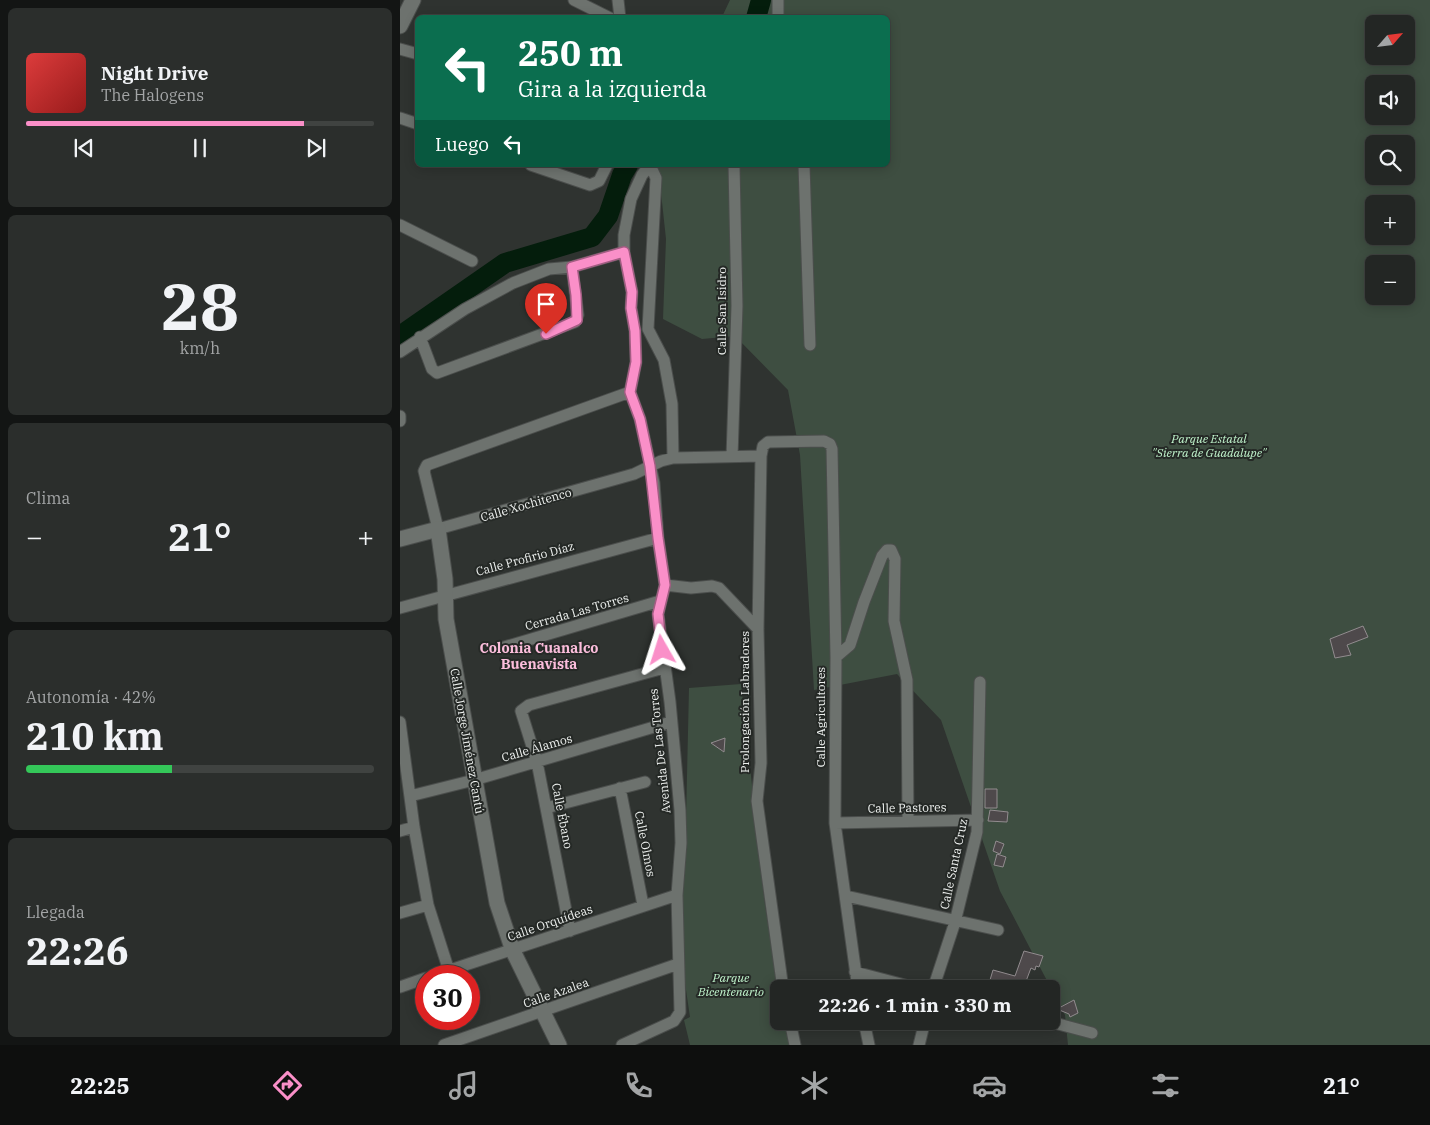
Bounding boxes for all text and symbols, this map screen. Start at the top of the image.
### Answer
north arrow [1365,15,1415,65]
map controls [1365,15,1415,305]
text: 250 m [518,30,623,76]
icon: left [435,35,500,100]
text: Night Drive [101,61,209,85]
text: Gira a la izquierda [518,74,707,103]
button: sound [1365,75,1415,125]
text: The Halogens [101,85,204,105]
icon: left [499,130,527,158]
text: Luego [435,132,489,156]
icon: previous [70,134,98,162]
icon: pause [186,134,214,162]
icon: next [302,134,330,162]
button: search [1365,135,1415,185]
button: + [1365,195,1415,245]
button: − [1365,255,1415,305]
text: 28 [161,263,239,348]
street label: Calle San Isidro [714,267,729,355]
pin [525,283,567,334]
icon: arrive [532,290,560,318]
text: km/h [180,338,220,358]
park label: Parque Estatal "Sierra de Guadalupe" [1152,431,1268,460]
street label: Calle Xochitenco [479,484,573,525]
text: Clima [26,488,70,508]
text: 21° [168,512,232,561]
text: − [26,518,43,555]
text: + [357,518,374,555]
street label: Calle Profirio Díaz [474,538,576,579]
street label: Cerrada Las Torres [523,589,631,634]
position arrow [635,623,687,675]
street label: Prolongación Labradores [737,631,752,773]
district label: Colonia Cuanalco Buenavista [480,639,599,673]
street label: Calle Jorge Jiménez Cantú [447,667,488,815]
street label: Calle Agricultores [813,667,828,767]
text: Autonomía · 42% [26,687,156,707]
street label: Avenida De Las Torres [645,688,674,814]
text: 210 km [26,711,164,760]
street label: Calle Álamos [500,730,574,765]
street label: Calle Ébano [549,782,576,850]
street label: Calle Pastores [867,799,947,816]
street label: Calle Olmos [632,810,659,878]
street label: Calle Santa Cruz [937,817,970,911]
street label: Calle Orquídeas [505,901,595,944]
text: Llegada [26,902,85,922]
text: 22:26 [26,926,129,975]
speed limit sign: 30 [415,965,480,1030]
park label: Parque Bicentenario [697,970,764,999]
street label: Calle Azalea [521,974,591,1011]
text: 22:26 · 1 min · 330 m [819,993,1011,1017]
icon: directions [270,1068,305,1103]
icon: music [446,1068,481,1103]
icon: phone [621,1068,656,1103]
icon: climate [797,1068,832,1103]
icon: car [972,1068,1007,1103]
icon: filters [1148,1068,1183,1103]
text: 22:25 [70,1071,130,1100]
text: 21° [1323,1071,1360,1100]

